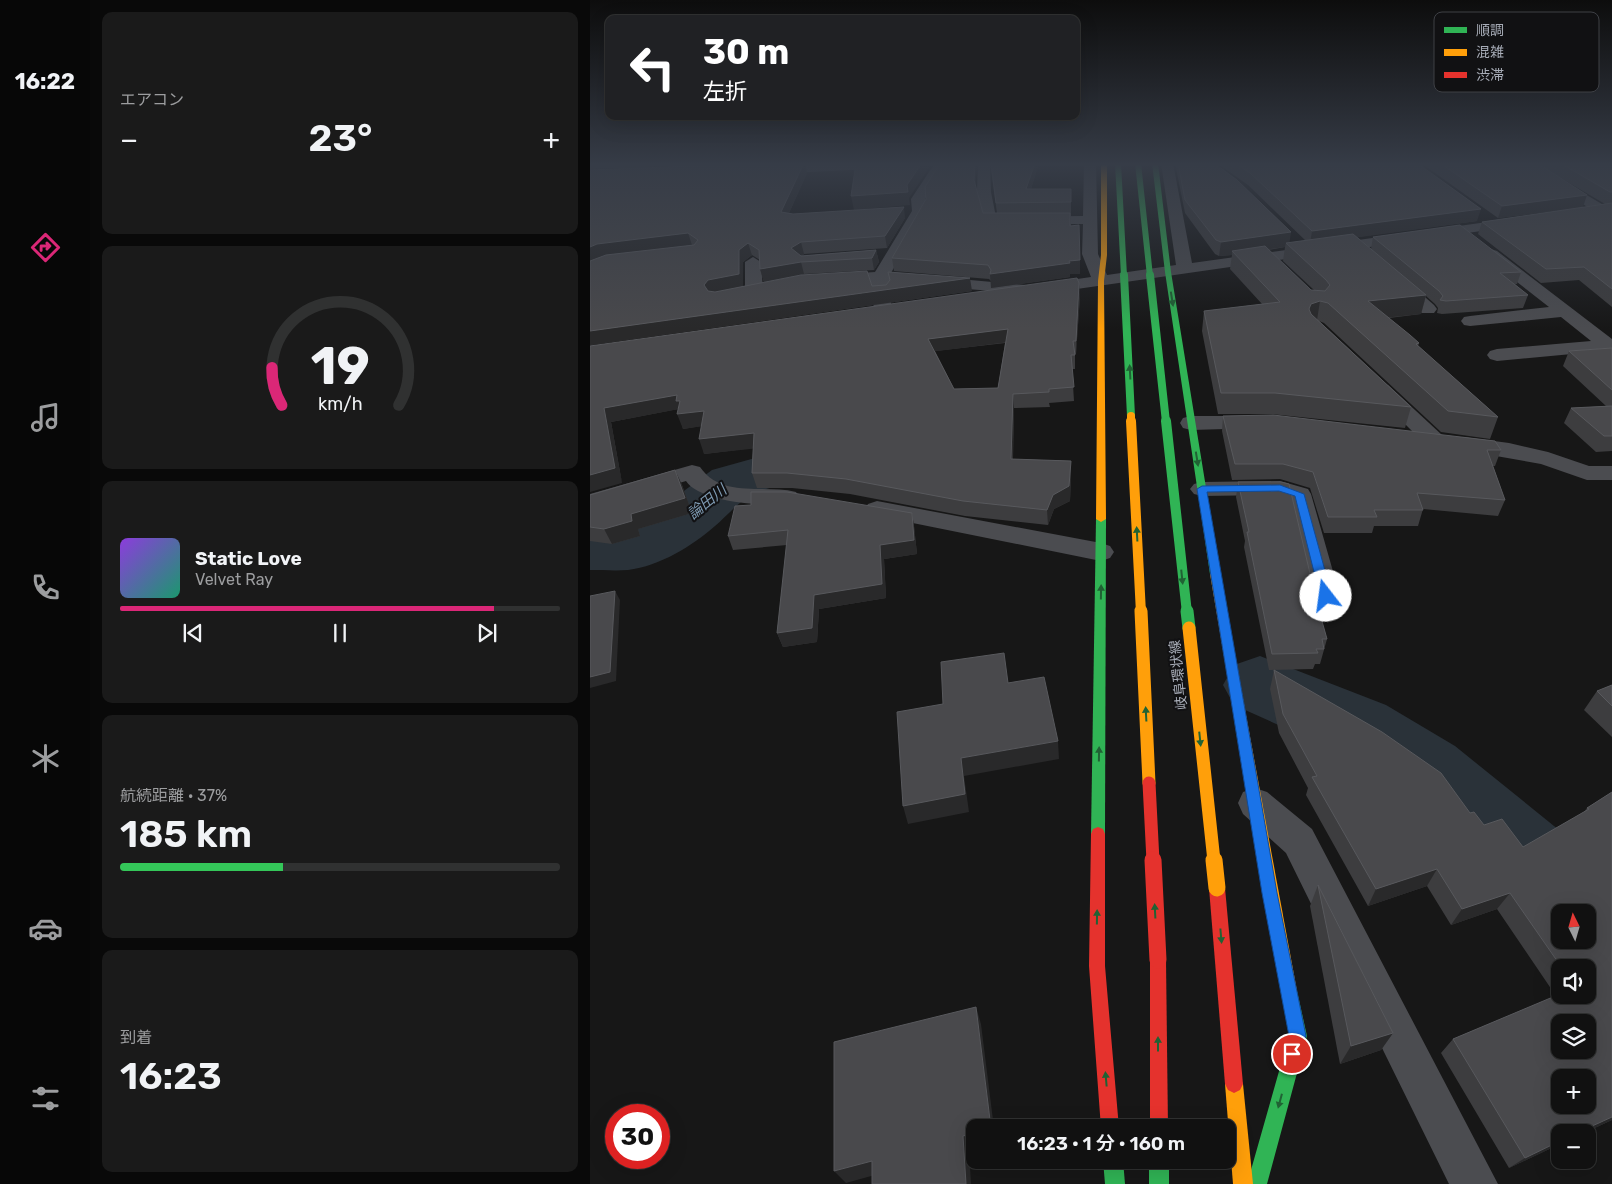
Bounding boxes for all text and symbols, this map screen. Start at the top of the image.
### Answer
legend [1434,12,1599,92]
text: 順調 [1476,22,1504,39]
text: 30 m [703,31,789,73]
icon: left [620,35,685,100]
text: 混雑 [1476,44,1504,61]
text: 渋滞 [1476,67,1504,84]
text: 16:22 [15,68,75,95]
text: 左折 [703,78,747,105]
text: エアコン [120,90,184,109]
text: 23° [308,115,372,161]
text: − [120,123,138,156]
text: + [543,123,560,156]
icon: directions [28,230,63,265]
one-way arrow [1168,291,1176,307]
text: 19 [310,335,370,397]
one-way arrow [1125,363,1133,379]
text: km/h [318,393,362,414]
icon: music [28,400,63,435]
one-way arrow [1193,451,1201,467]
water label: 論田川 [684,480,732,523]
one-way arrow [1133,526,1141,542]
text: Static Love [195,547,302,570]
position arrow [1299,569,1351,621]
icon: phone [28,570,63,605]
text: Velvet Ray [195,570,273,589]
one-way arrow [1179,570,1187,586]
one-way arrow [1097,584,1105,600]
icon: previous [179,619,207,647]
icon: pause [326,619,354,647]
icon: next [473,619,501,647]
street label: 岐阜環状線 [1166,639,1191,711]
one-way arrow [1141,705,1149,721]
one-way arrow [1196,731,1204,747]
icon: climate [28,741,63,776]
one-way arrow [1095,746,1103,762]
text: 航続距離 · 37% [120,786,227,805]
text: 185 km [120,811,252,857]
one-way arrow [1151,903,1159,919]
north arrow [1551,904,1596,949]
map controls [1551,904,1596,1169]
one-way arrow [1093,909,1101,925]
icon: car [28,911,63,946]
one-way arrow [1217,928,1225,944]
button: sound [1551,959,1596,1004]
button: layers [1551,1014,1596,1059]
text: 到着 [120,1028,152,1047]
pin [1271,1033,1313,1075]
one-way arrow [1154,1036,1162,1052]
icon: arrive [1278,1040,1306,1068]
text: 16:23 [120,1053,222,1099]
button: + [1551,1069,1596,1114]
one-way arrow [1102,1071,1110,1087]
icon: filters [28,1081,63,1116]
one-way arrow [1276,1093,1284,1108]
speed limit sign: 30 [605,1104,670,1169]
button: − [1551,1124,1596,1169]
text: 16:23 · 1 分 · 160 m [1017,1132,1185,1155]

